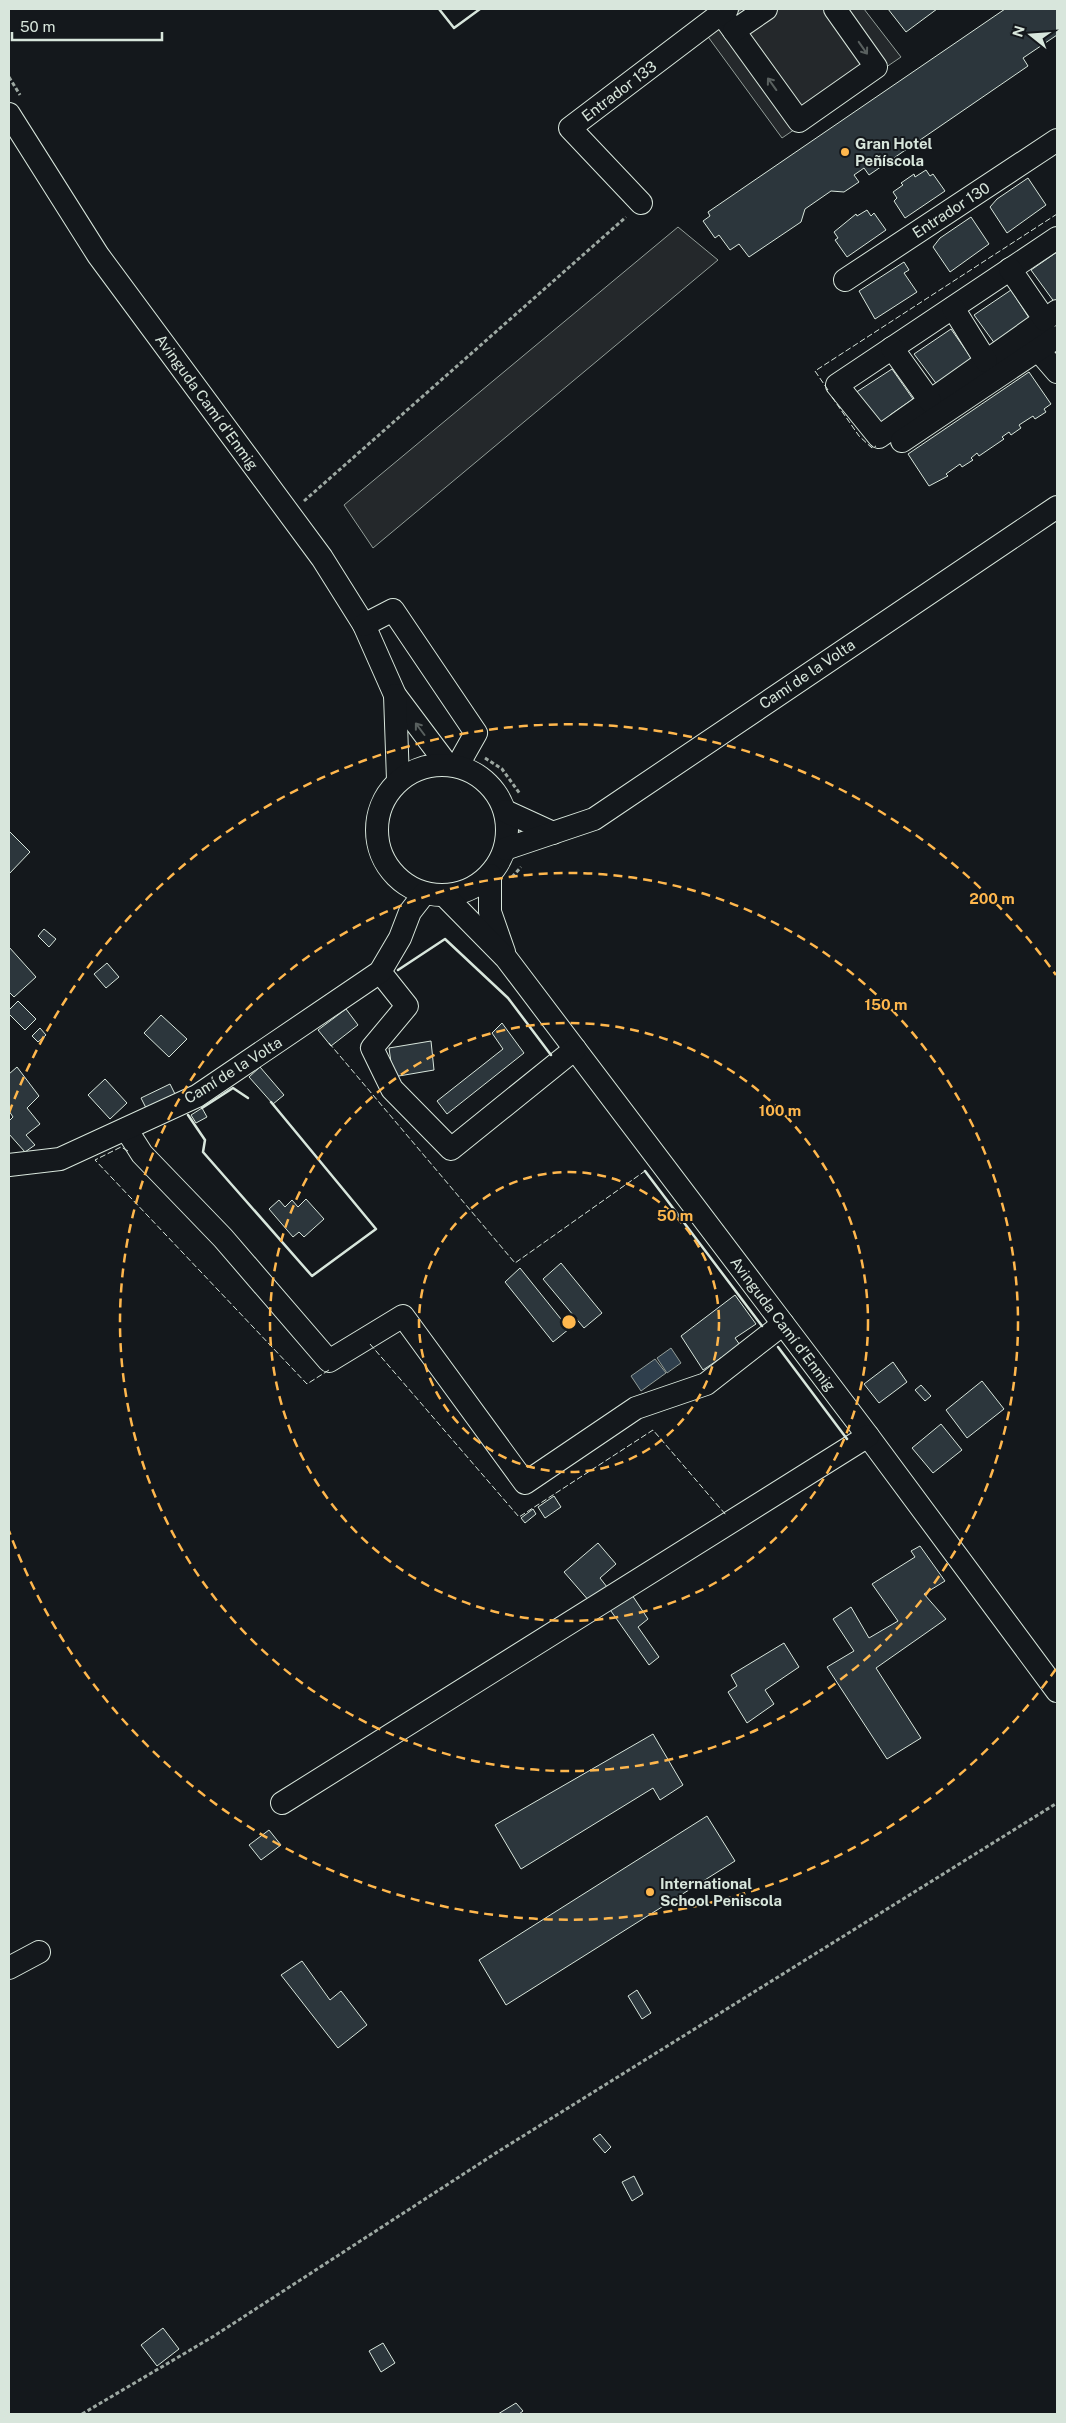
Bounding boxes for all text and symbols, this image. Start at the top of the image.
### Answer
scale bar [12,10,162,42]
north arrow [1006,10,1056,60]
text: 50 m [20,18,55,35]
text: N [1009,24,1028,39]
one-way arrow [858,41,868,55]
street label: Entrador 133 [578,57,660,125]
one-way arrow [767,77,777,91]
place label: Gran Hotel Peñíscola [855,135,933,169]
marker: Gran Hotel Peñíscola [839,146,851,158]
street label: Entrador 130 [909,179,993,241]
street label: Avinguda Camí d'Enmig [152,331,262,473]
street label: Camí de la Volta [756,636,858,712]
one-way arrow [415,723,426,736]
text: 200 m [969,890,1015,907]
text: 150 m [864,996,908,1013]
street label: Camí de la Volta [181,1033,285,1107]
text: 100 m [759,1102,801,1119]
text: 50 m [657,1207,693,1224]
street label: Avinguda Camí d'Enmig [727,1254,839,1394]
centre of rings [560,1313,578,1331]
place label: International School Peniscola [660,1875,782,1909]
marker: International School Peniscola [644,1886,656,1898]

